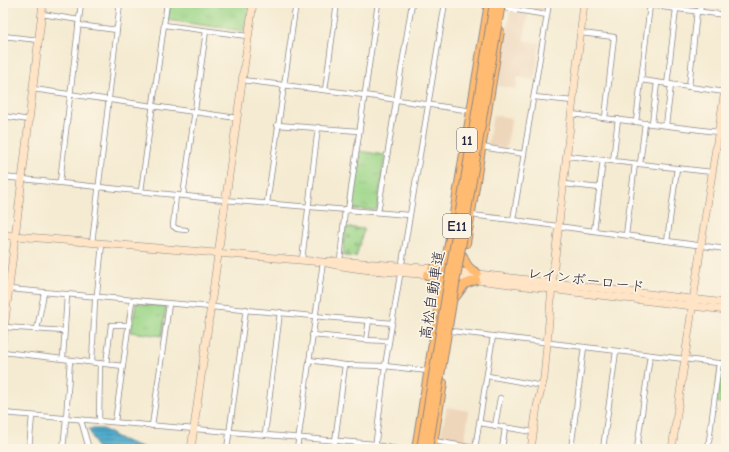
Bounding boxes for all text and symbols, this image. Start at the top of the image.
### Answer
road number: 11 [457,128,477,152]
road number: E11 [443,214,471,238]
street label: 高松自動車道 [416,249,448,341]
street label: レインボーロード [526,264,646,296]

